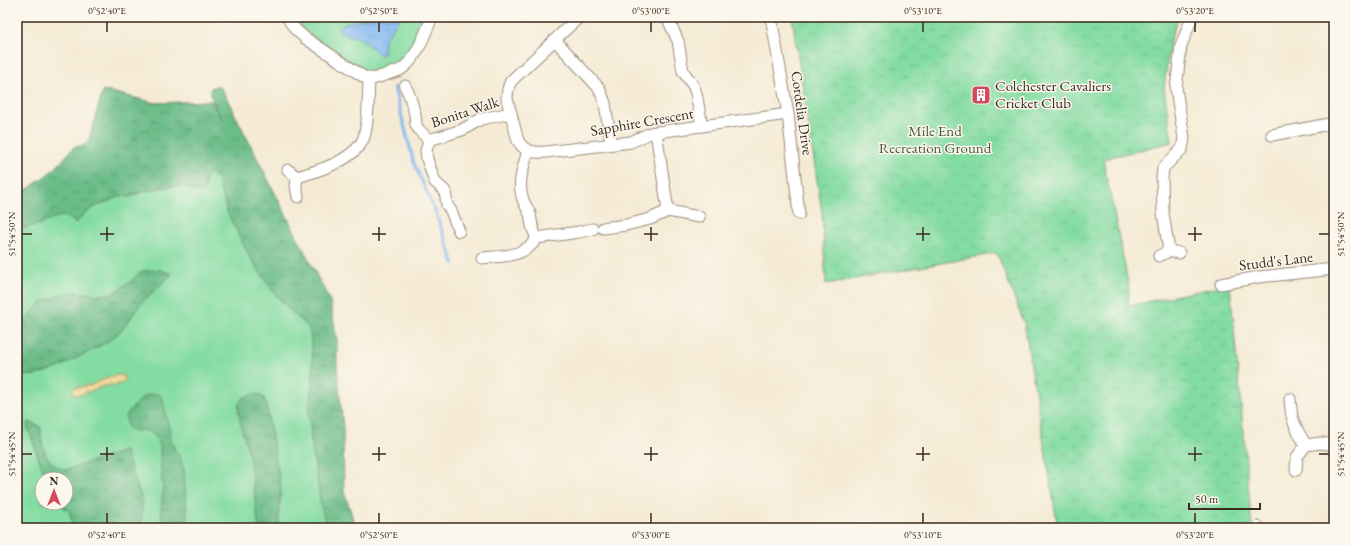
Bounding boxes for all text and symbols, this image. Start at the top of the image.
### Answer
text: 0°52'40"E [88,4,126,17]
text: 0°52'50"E [360,4,398,17]
text: 0°53'00"E [632,4,670,17]
text: 0°53'10"E [904,4,942,17]
text: 0°53'20"E [1176,4,1214,17]
street label: Cordelia Drive [787,70,818,156]
place label: Colchester Cavaliers Cricket Club [995,76,1111,112]
building icon: Colchester Cavaliers Cricket Club [970,84,992,106]
street label: Bonita Walk [428,91,502,131]
street label: Sapphire Crescent [589,103,695,140]
park label: Mile End Recreation Ground [879,121,992,157]
text: 51°54'50"N [5,211,18,256]
text: 51°54'50"N [1334,211,1347,256]
street label: Studd's Lane [1238,247,1314,274]
text: 51°54'45"N [5,431,18,476]
text: 51°54'45"N [1334,431,1347,476]
north arrow [34,471,74,511]
text: N [50,474,59,488]
scale bar [1189,485,1260,511]
text: 50 m [1195,491,1219,507]
text: 0°52'40"E [88,528,126,541]
text: 0°52'50"E [360,528,398,541]
text: 0°53'00"E [632,528,670,541]
text: 0°53'10"E [904,528,942,541]
text: 0°53'20"E [1176,528,1214,541]

